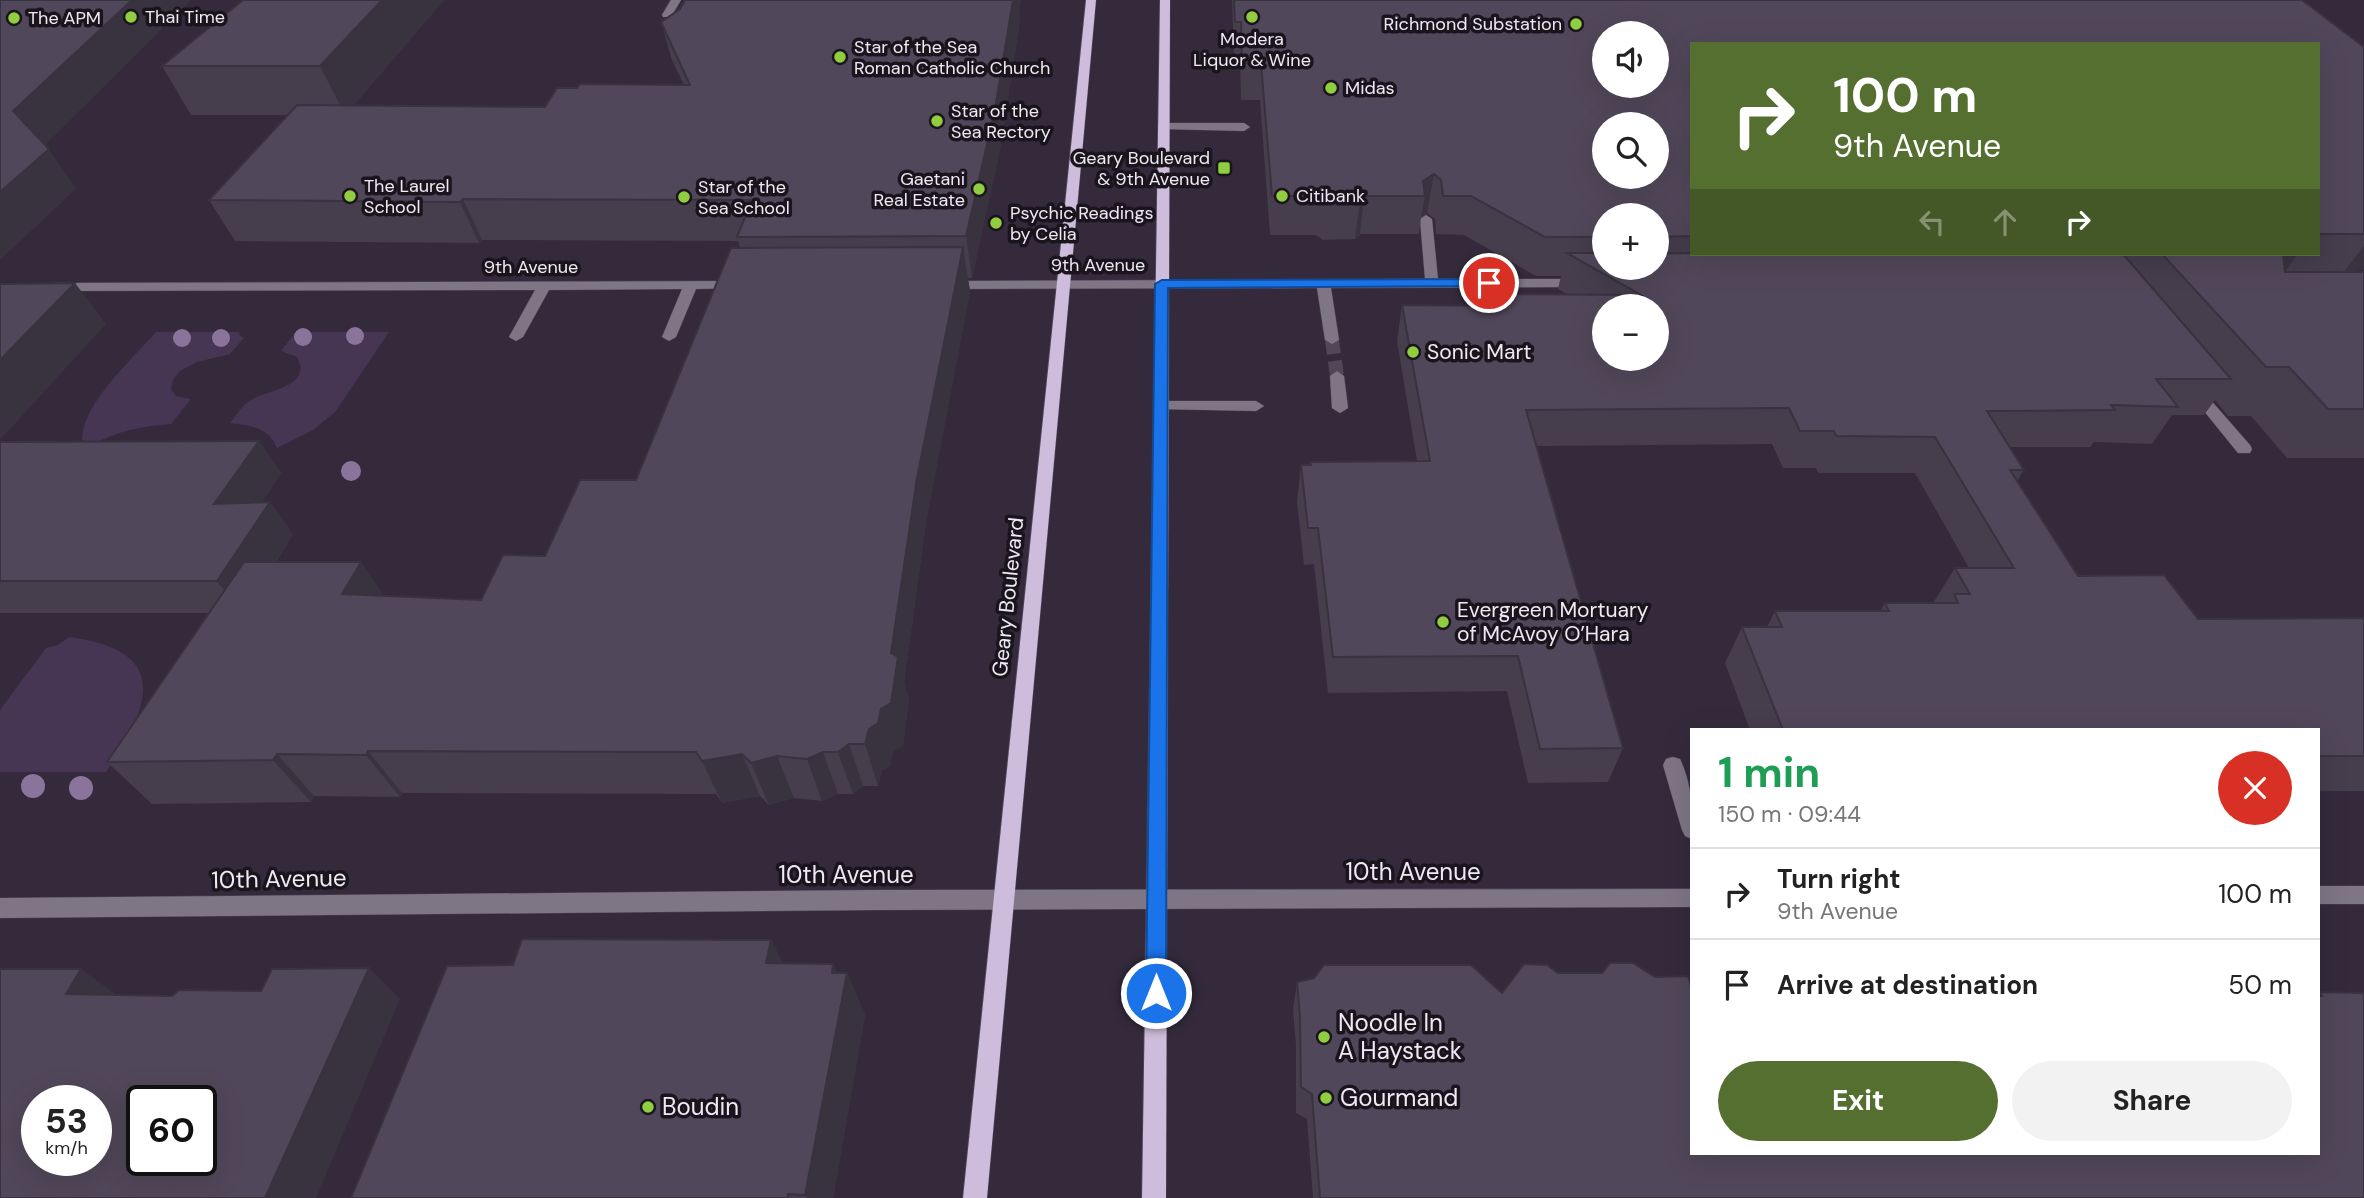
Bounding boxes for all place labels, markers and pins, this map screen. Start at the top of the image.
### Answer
place label: Thai Time [145,5,225,29]
place label: The APM [28,6,101,30]
marker: Thai Time [123,9,139,25]
marker: Modera Liquor & Wine [1244,9,1260,25]
marker: The APM [6,10,22,26]
place label: Richmond Substation [1384,12,1562,36]
marker: Richmond Substation [1568,16,1584,32]
place label: Modera Liquor & Wine [1193,27,1311,72]
place label: Star of the Sea Roman Catholic Church [854,35,1050,80]
marker: Star of the Sea Roman Catholic Church [832,49,848,65]
place label: Midas [1345,76,1395,100]
marker: Midas [1323,80,1339,96]
place label: Star of the Sea Rectory [951,99,1051,144]
marker: Star of the Sea Rectory [929,113,945,129]
place label: Geary Boulevard & 9th Avenue [1073,146,1210,191]
marker: Geary Boulevard & 9th Avenue [1216,160,1232,176]
place label: Gaetani Real Estate [874,167,965,212]
place label: The Laurel School [364,174,450,219]
place label: Star of the Sea School [698,175,790,220]
marker: Gaetani Real Estate [971,181,987,197]
place label: Citibank [1296,184,1365,208]
marker: The Laurel School [342,188,358,204]
marker: Citibank [1274,188,1290,204]
marker: Star of the Sea School [676,189,692,205]
place label: Psychic Readings by Celia [1010,201,1154,246]
marker: Psychic Readings by Celia [988,215,1004,231]
pin [1459,253,1519,313]
place label: Sonic Mart [1427,338,1531,366]
marker: Sonic Mart [1405,344,1421,360]
place label: Evergreen Mortuary of McAvoy O’Hara [1457,596,1649,648]
marker: Evergreen Mortuary of McAvoy O’Hara [1435,614,1451,630]
place label: Noodle In A Haystack [1338,1007,1462,1066]
marker: Noodle In A Haystack [1316,1029,1332,1045]
place label: Gourmand [1340,1082,1458,1113]
marker: Gourmand [1318,1090,1334,1106]
place label: Boudin [662,1091,739,1122]
marker: Boudin [640,1099,656,1115]

